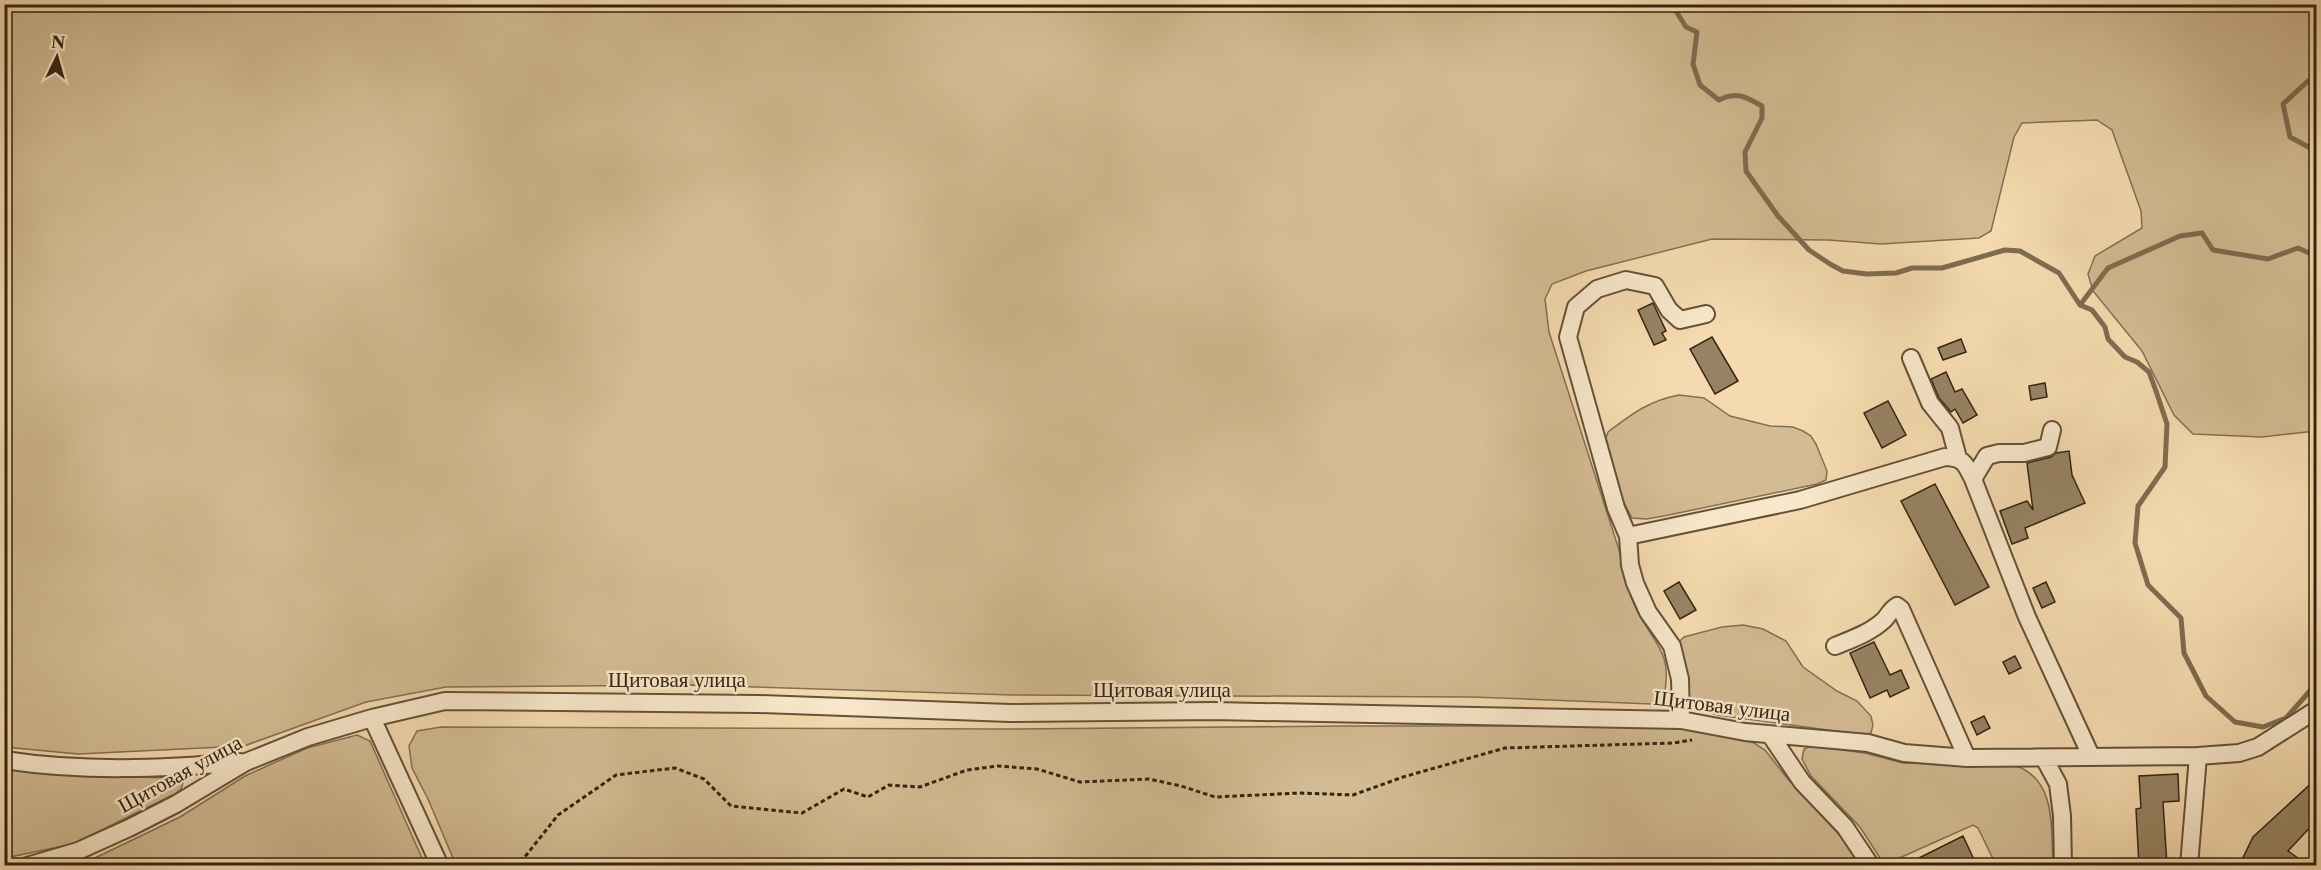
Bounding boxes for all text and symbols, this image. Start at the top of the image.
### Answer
north arrow [27,27,87,87]
text: N [51,31,66,53]
street label: Щитовая улица [608,667,747,692]
street label: Щитовая улица [1093,677,1232,702]
street label: Щитовая улица [1652,685,1793,726]
street label: Щитовая улица [113,729,247,818]

